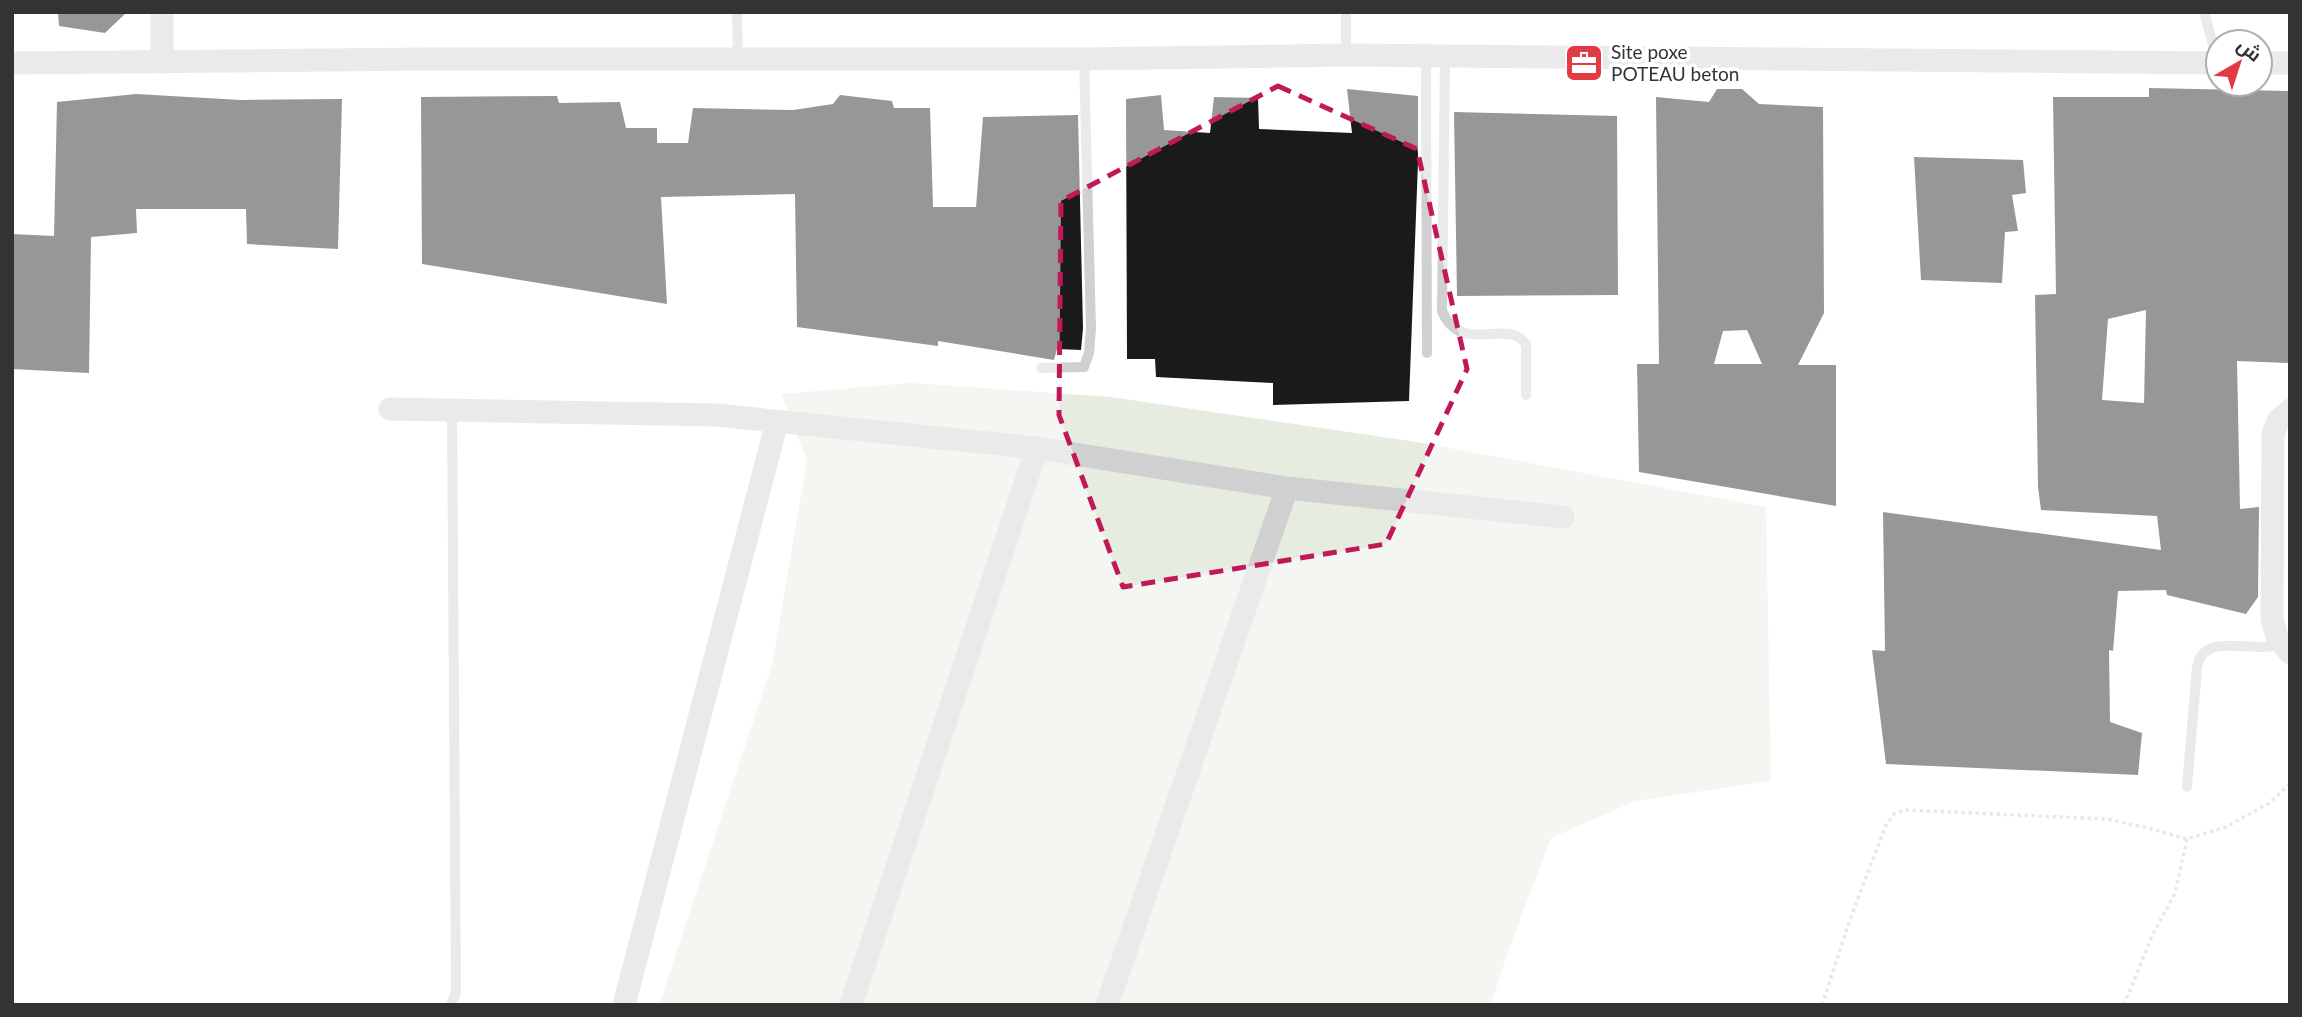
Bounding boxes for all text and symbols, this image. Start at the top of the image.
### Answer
north arrow [2204,28,2274,98]
text: ش [2233,33,2267,67]
place label: Site poxe POTEAU beton [1611,40,1739,85]
office icon: Site poxe POTEAU beton [1563,42,1605,84]

